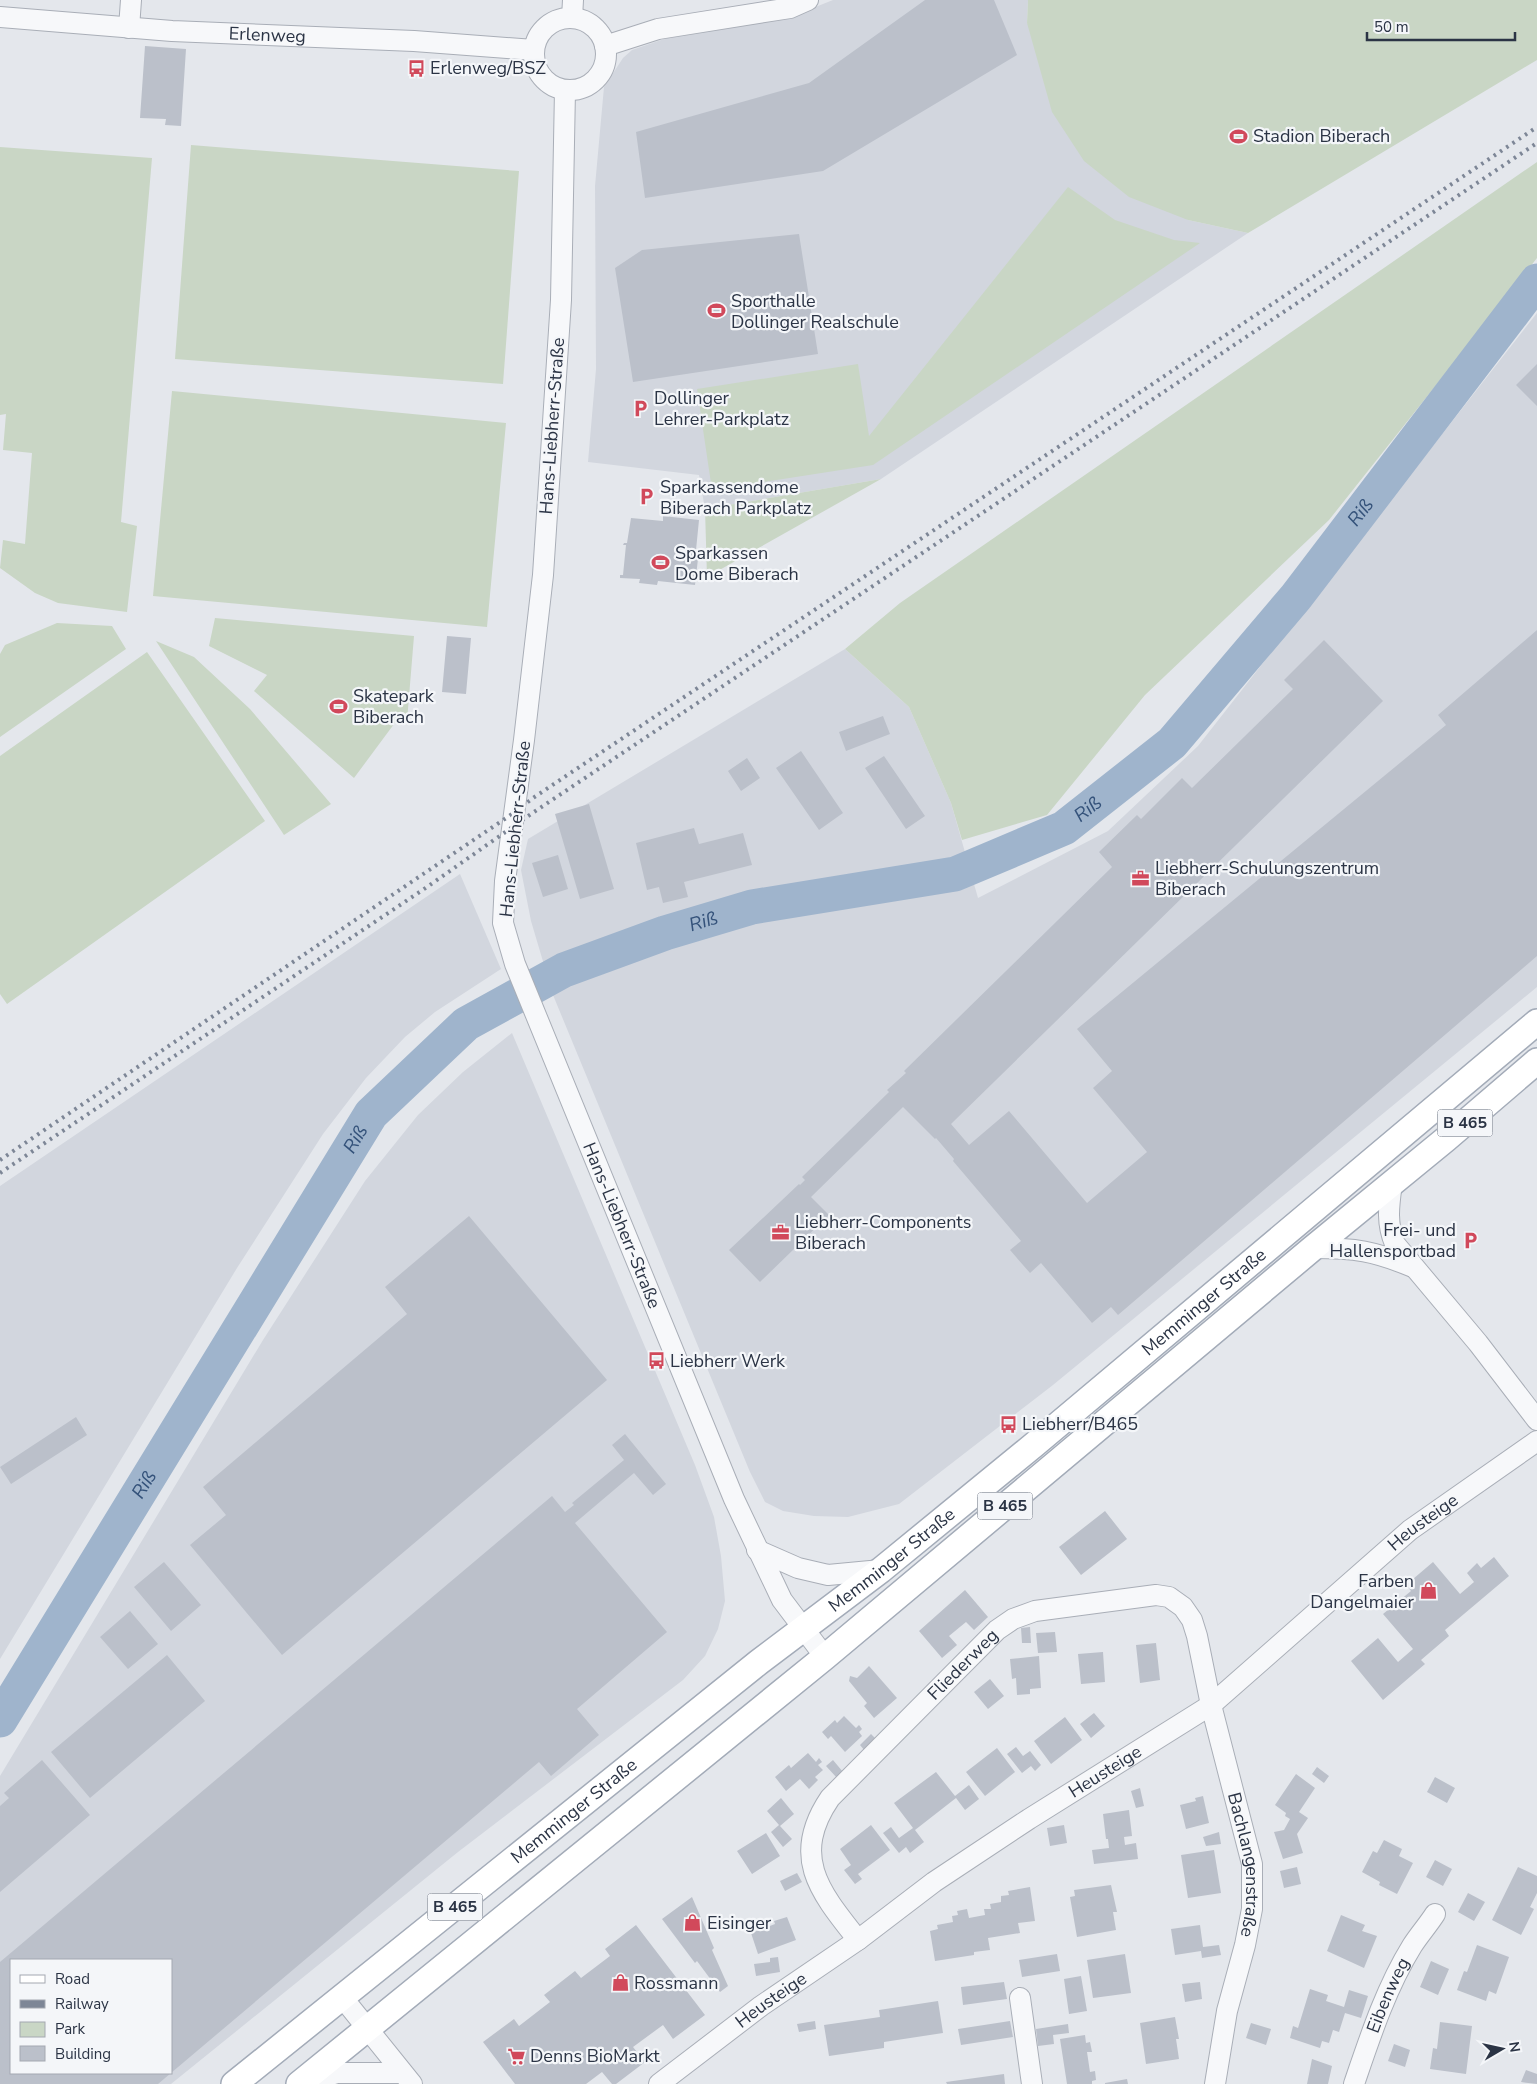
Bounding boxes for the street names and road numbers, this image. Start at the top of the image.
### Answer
street label: Erlenweg [228,21,306,49]
street label: Hans-Liebherr-Straße [534,337,570,515]
street label: Hans-Liebherr-Straße [494,740,536,918]
road number: B 465 [1438,1110,1492,1136]
street label: Hans-Liebherr-Straße [577,1139,667,1312]
street label: Memminger Straße [1137,1243,1271,1361]
street label: Heusteige [1382,1488,1463,1556]
road number: B 465 [978,1492,1032,1520]
street label: Memminger Straße [823,1502,960,1618]
street label: Fliederweg [922,1624,1003,1705]
street label: Heusteige [1064,1739,1146,1803]
street label: Memminger Straße [506,1753,642,1869]
street label: Bachlangenstraße [1222,1790,1264,1939]
road number: B 465 [428,1894,482,1920]
street label: Eibenweg [1361,1953,1415,2036]
street label: Heusteige [730,1966,811,2033]

